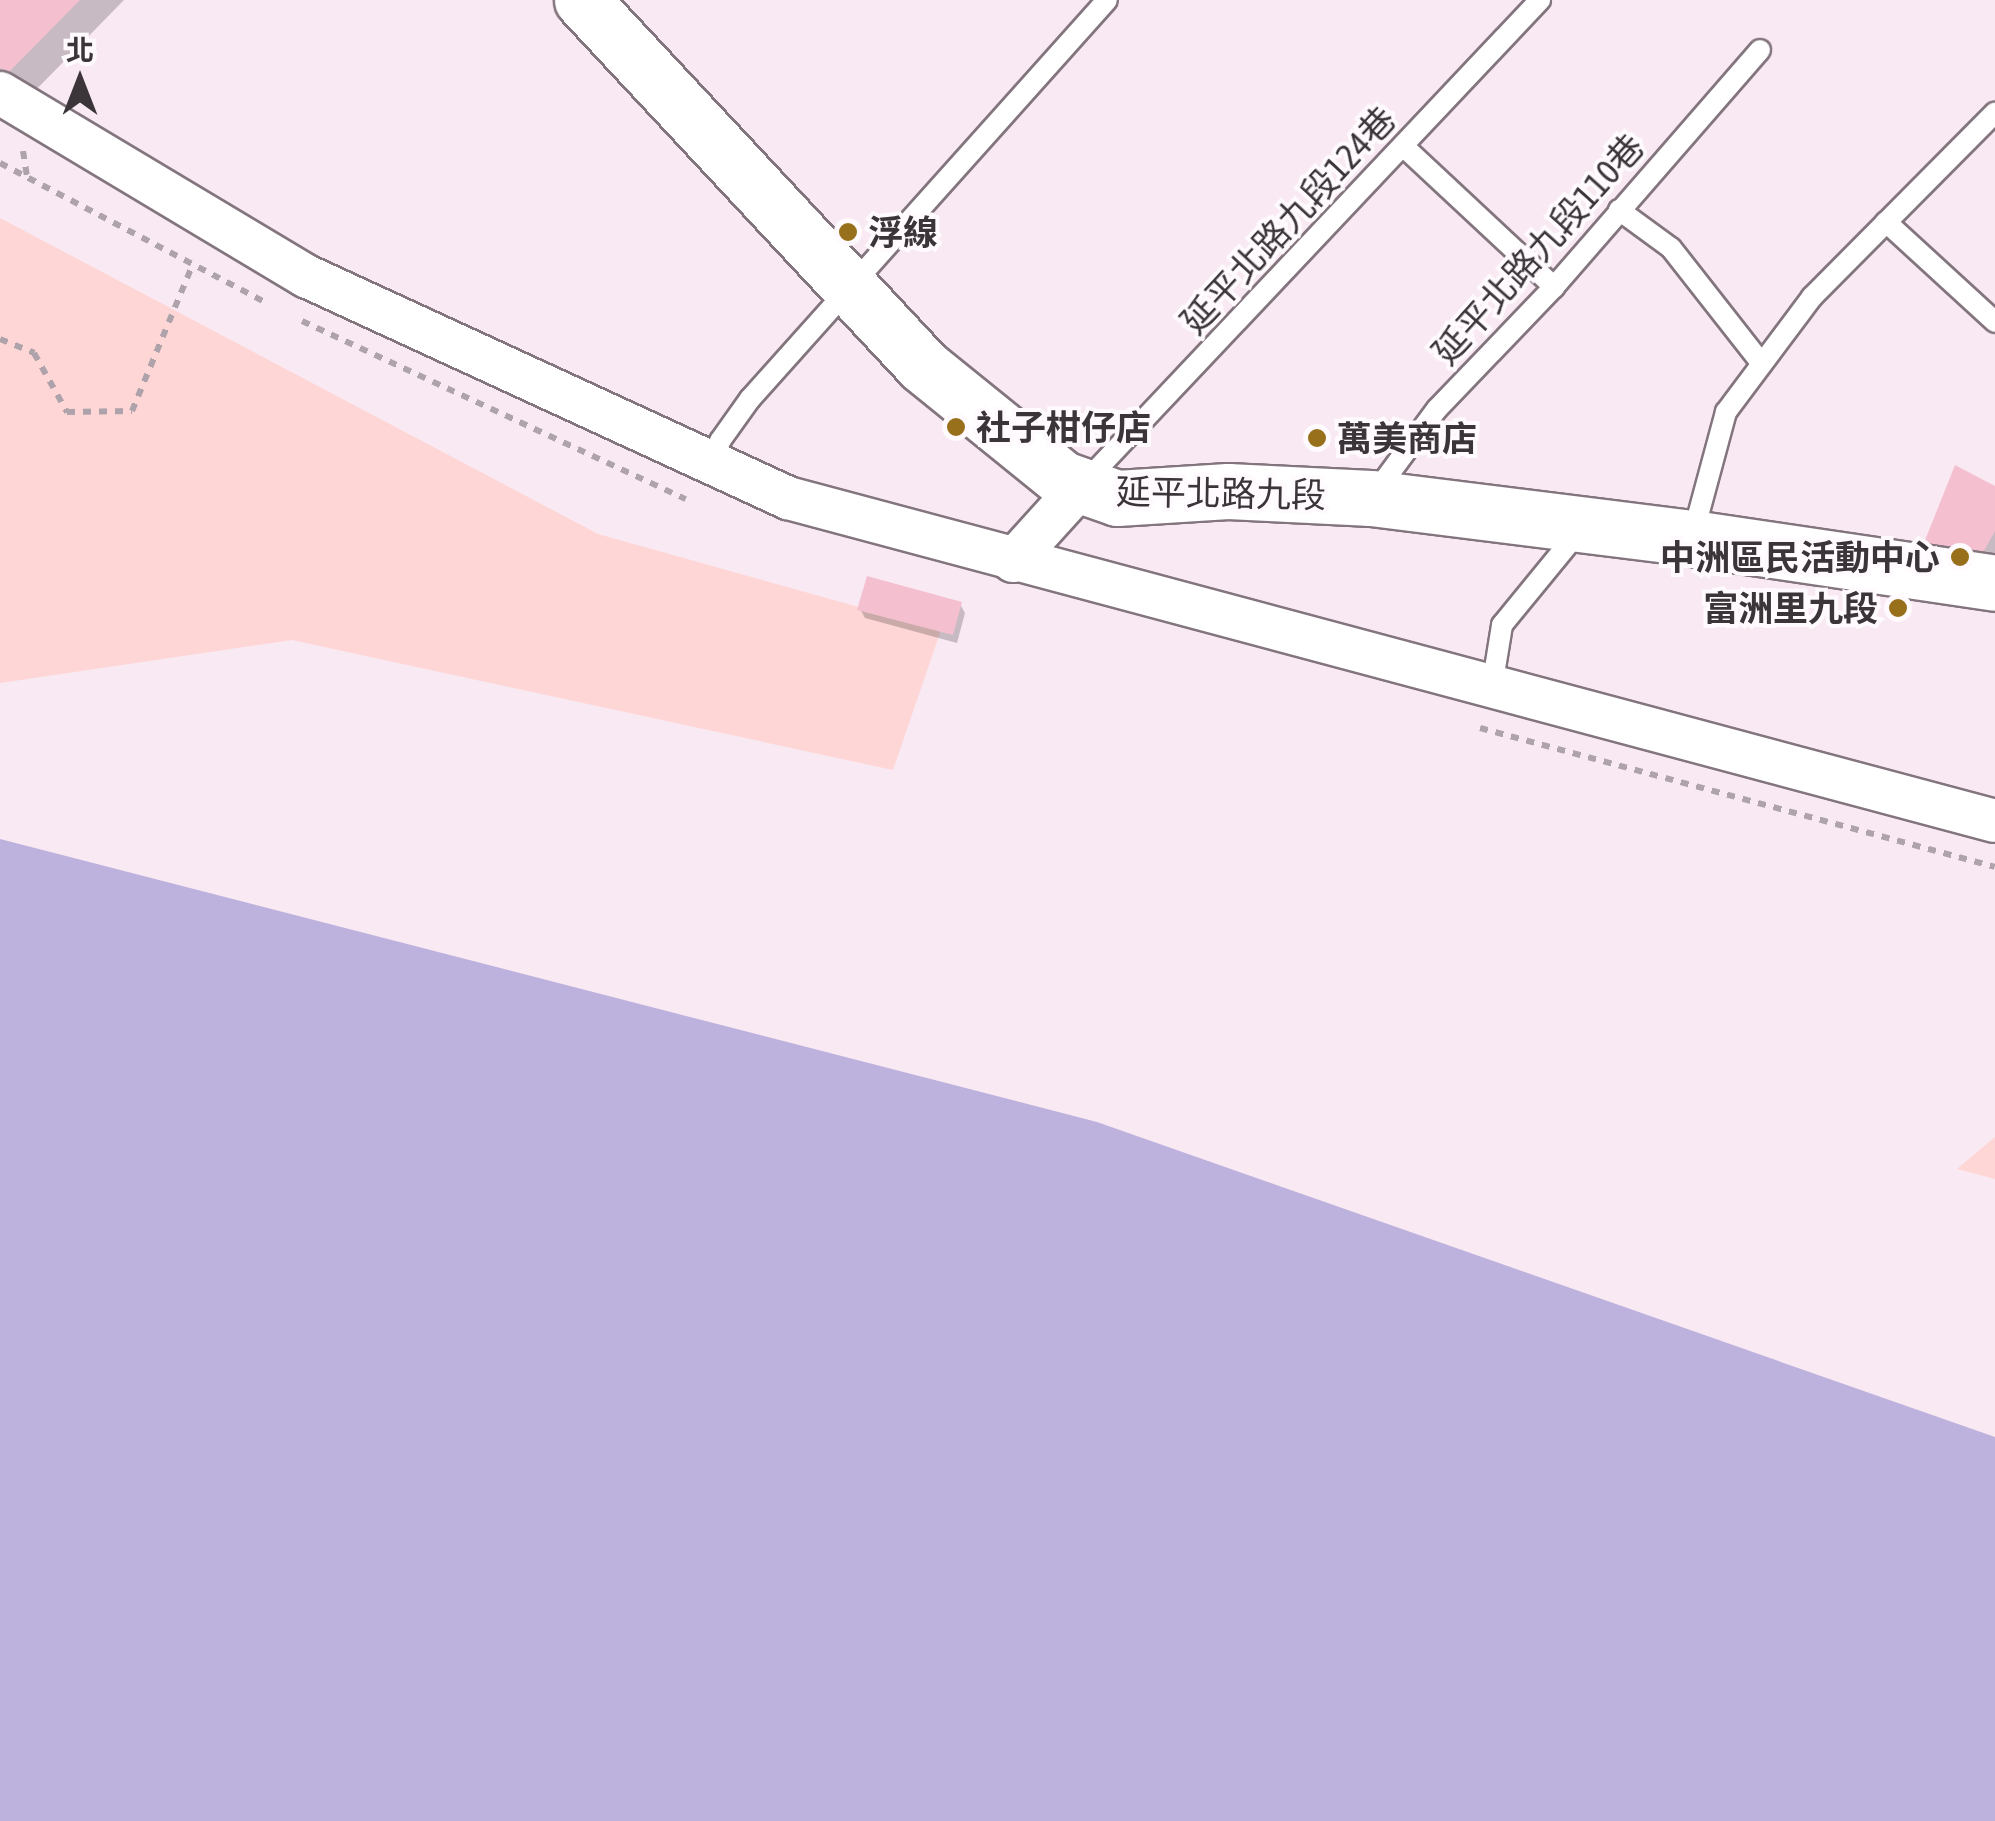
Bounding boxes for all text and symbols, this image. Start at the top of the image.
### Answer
north arrow [30,30,130,130]
text: 北 [66,34,94,66]
street label: 延平北路九段124巷 [1172,98,1404,342]
street label: 延平北路九段110巷 [1424,126,1652,372]
place label: 浮線 [868,211,938,253]
marker: 浮線 [837,221,859,243]
place label: 社子柑仔店 [976,406,1151,448]
marker: 社子柑仔店 [945,416,967,438]
place label: 萬美商店 [1337,417,1477,459]
marker: 萬美商店 [1306,427,1328,449]
street label: 延平北路九段 [1116,470,1326,516]
place label: 中洲區民活動中心 [1660,536,1940,578]
marker: 中洲區民活動中心 [1949,546,1971,568]
place label: 富洲里九段 [1703,587,1878,629]
marker: 富洲里九段 [1887,597,1909,619]

